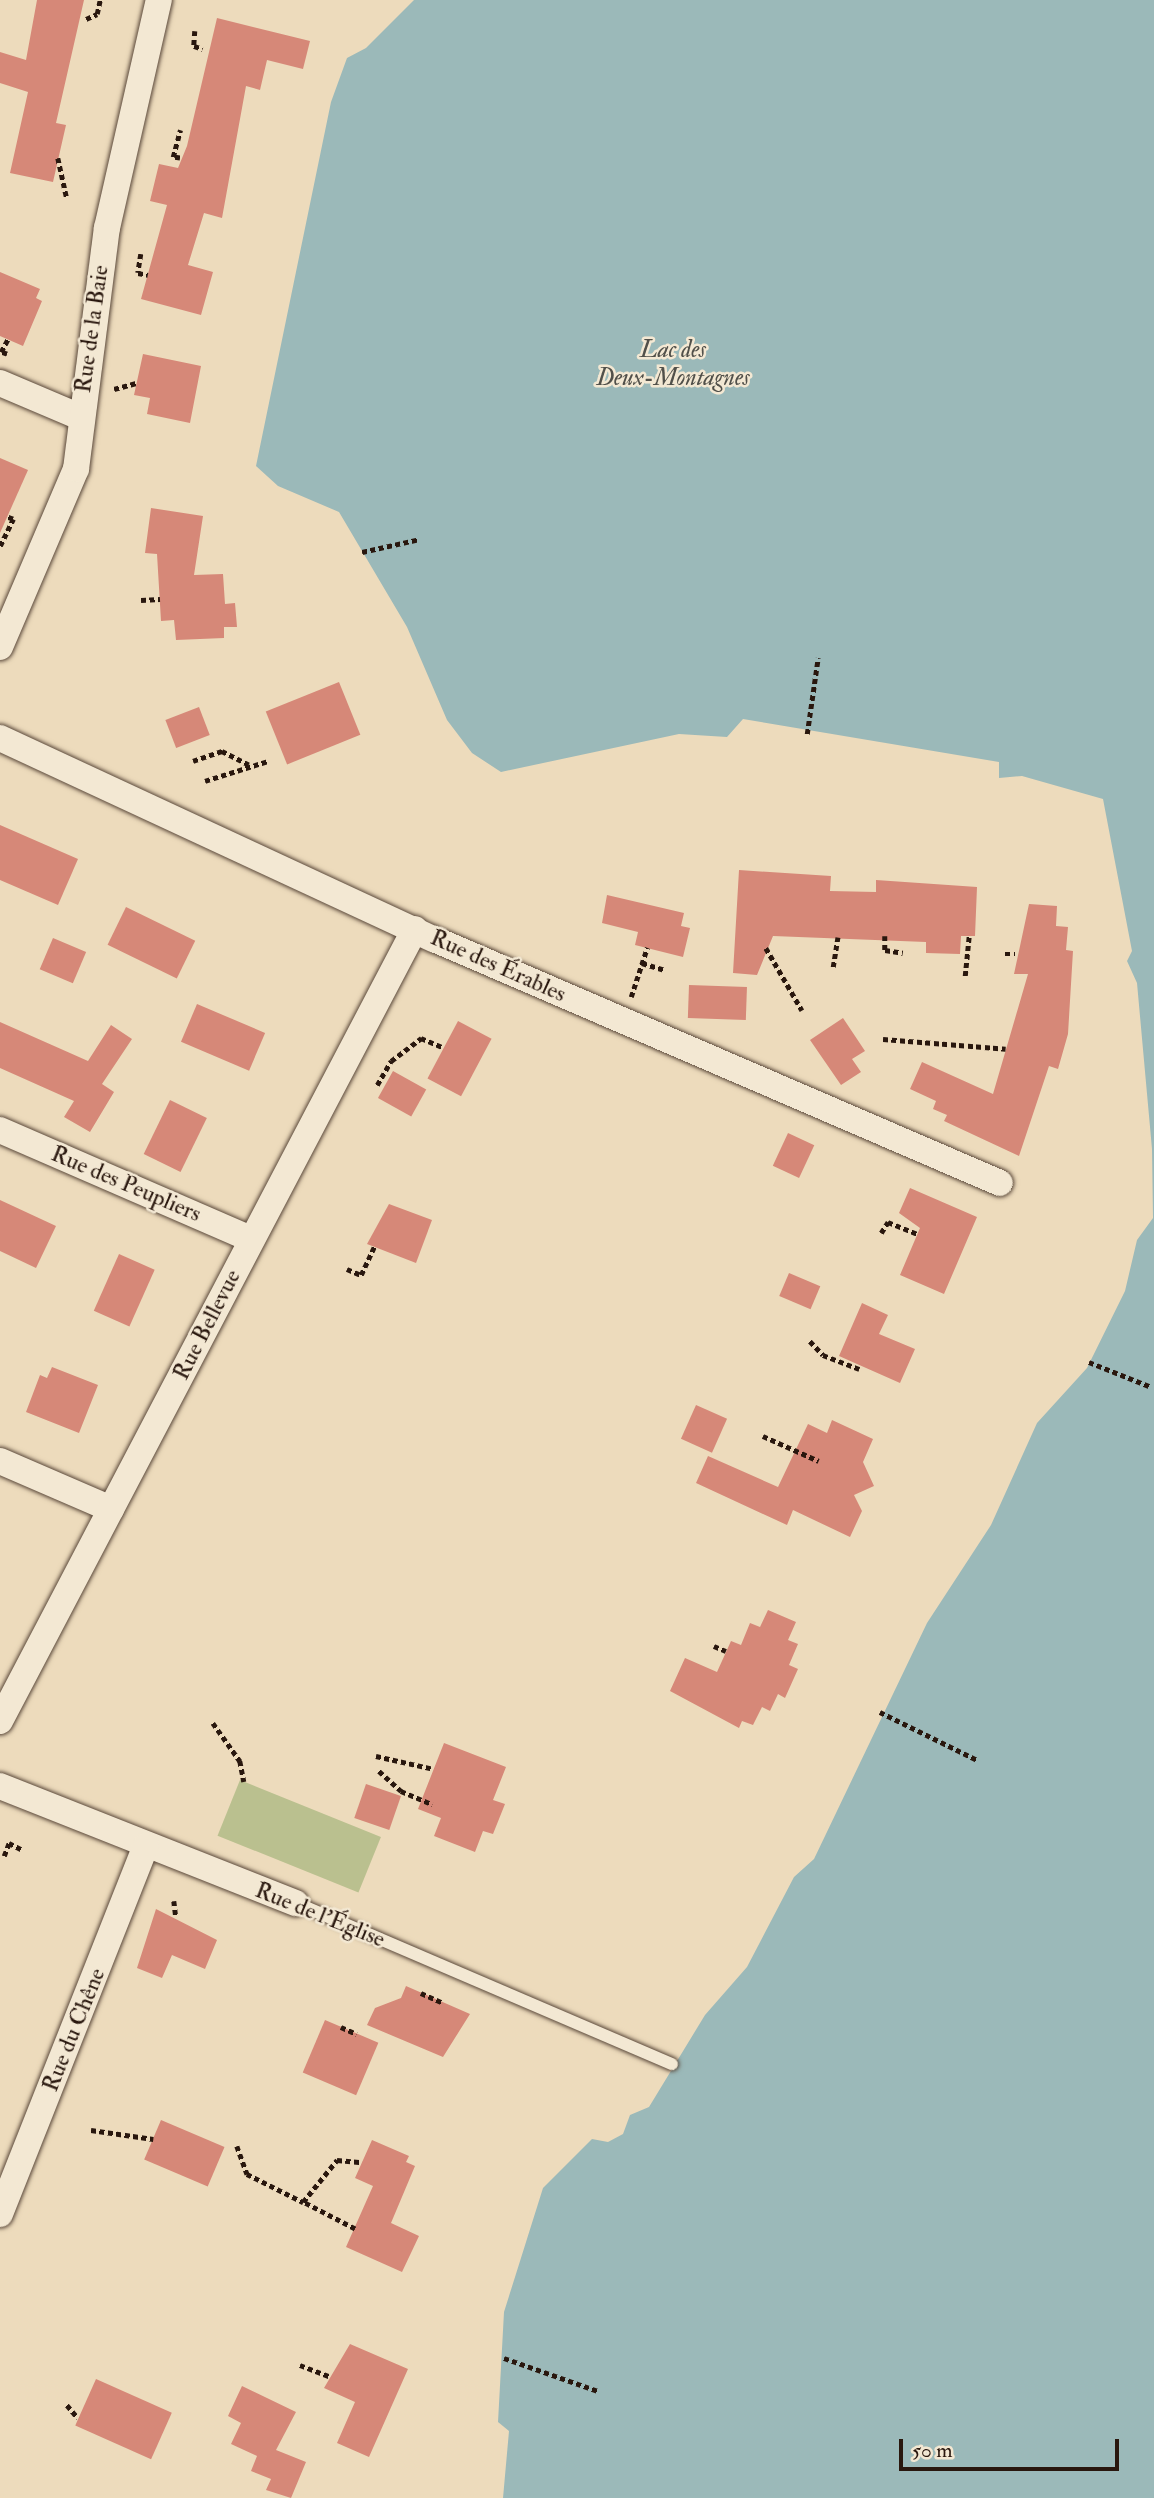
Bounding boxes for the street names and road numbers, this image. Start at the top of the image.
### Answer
street label: Rue de la Baie [69,263,115,395]
street label: Rue des Érables [426,924,570,1008]
street label: Rue des Peupliers [47,1140,205,1228]
street label: Rue Bellevue [167,1265,247,1385]
street label: Rue de l'Église [251,1876,389,1954]
street label: Rue du Chêne [37,1964,111,2096]

